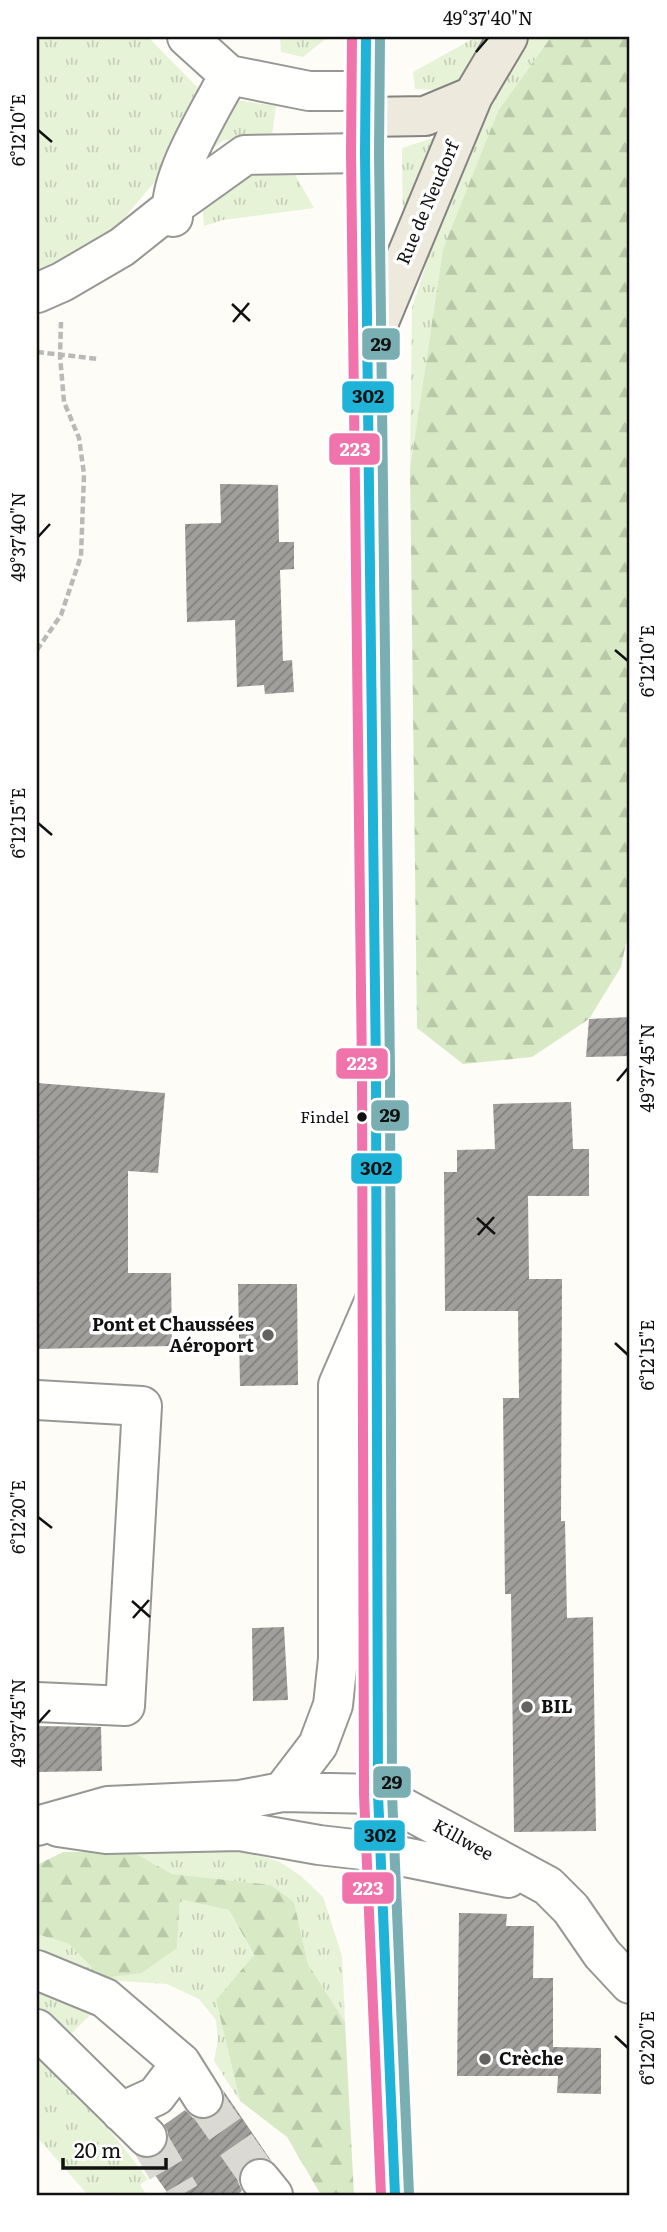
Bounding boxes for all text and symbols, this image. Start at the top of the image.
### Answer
text: 49°37'40"N [443,4,533,31]
text: 6°12'10"E [4,94,31,166]
street label: Rue de Neudorf [388,135,466,268]
line badge: 29 [361,327,401,361]
text: 29 [370,329,392,357]
line badge: 302 [341,380,395,414]
text: 302 [352,381,384,409]
line badge: 223 [328,432,381,466]
text: 223 [339,434,371,462]
text: 49°37'40"N [4,492,31,582]
text: 6°12'10"E [633,625,660,697]
text: 6°12'15"E [4,787,31,859]
text: 49°37'45"N [633,1024,660,1112]
line badge: 223 [335,1047,389,1080]
text: 223 [346,1048,378,1076]
line badge: 29 [370,1099,410,1132]
text: 29 [379,1100,401,1128]
place label: Findel [300,1104,349,1128]
marker: Findel [355,1110,369,1124]
line badge: 302 [350,1152,403,1185]
text: 302 [360,1153,392,1181]
place label: Pont et Chaussées Aéroport [92,1310,254,1358]
text: 6°12'15"E [633,1319,660,1391]
marker: Pont et Chaussées Aéroport [260,1327,276,1343]
text: 6°12'20"E [4,1480,31,1554]
text: 49°37'45"N [4,1679,31,1767]
place label: BIL [541,1692,573,1719]
marker: BIL [519,1699,535,1715]
line badge: 29 [372,1765,412,1799]
text: 29 [381,1767,403,1795]
street label: Killwee [429,1811,499,1866]
line badge: 302 [353,1819,406,1852]
text: 302 [364,1820,396,1848]
line badge: 223 [341,1871,395,1905]
text: 223 [352,1873,384,1901]
text: 6°12'20"E [633,2011,660,2085]
place label: Crèche [499,2044,564,2071]
marker: Crèche [477,2051,493,2067]
scale bar [63,2127,166,2171]
text: 20 m [74,2133,121,2164]

